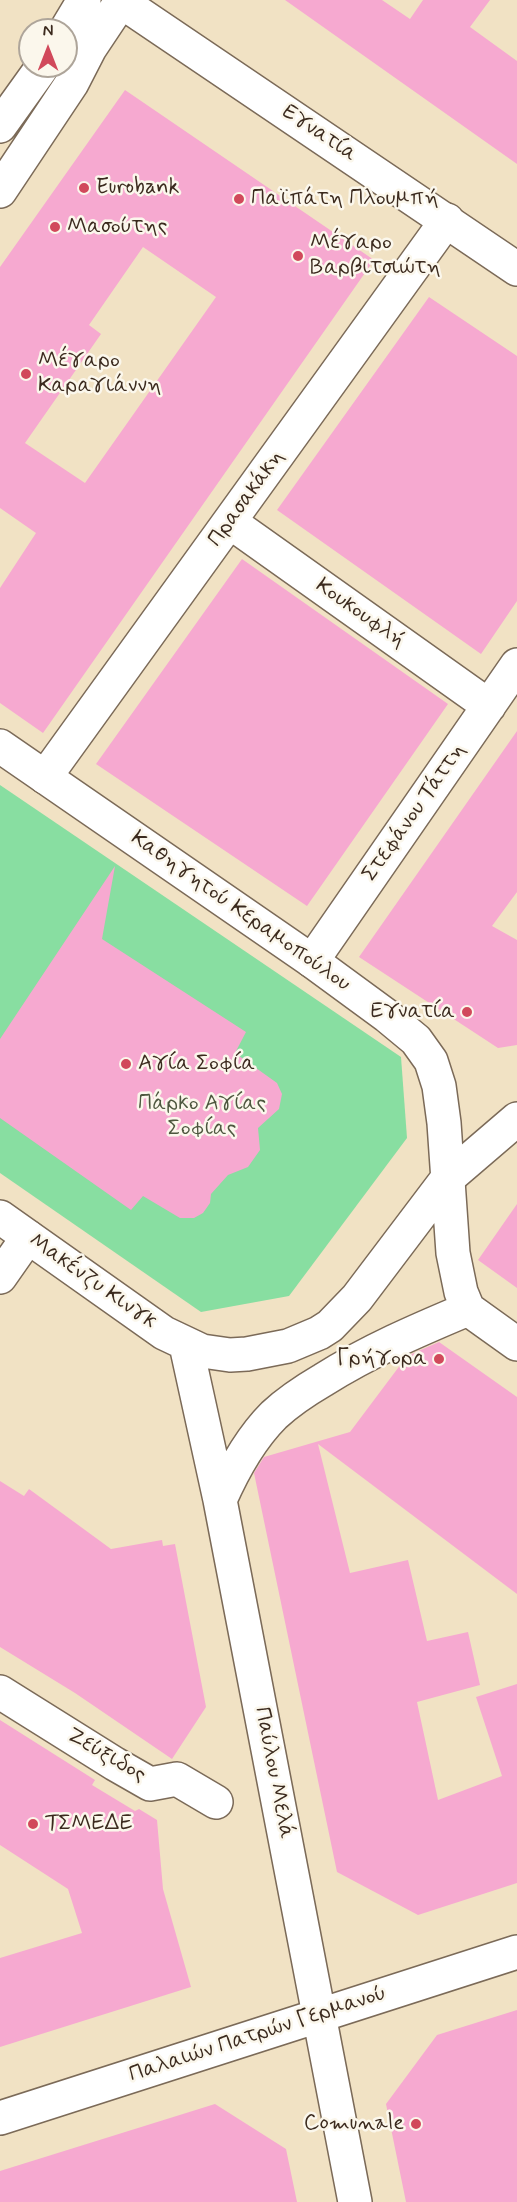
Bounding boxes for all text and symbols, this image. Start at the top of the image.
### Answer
north arrow [18,18,78,78]
text: N [43,21,53,42]
street label: Εγνατία [277,99,361,169]
place label: Eurobank [96,175,179,201]
marker: Eurobank [77,181,91,195]
place label: Παϊπάτη Πλουμπή [251,186,439,212]
marker: Παϊπάτη Πλουμπή [232,192,246,206]
place label: Μασούτης [67,214,167,240]
marker: Μασούτης [48,220,62,234]
place label: Μέγαρο Βαρβιτσιώτη [310,230,441,282]
marker: Μέγαρο Βαρβιτσιώτη [291,249,305,263]
place label: Μέγαρο Καραγιάννη [38,348,161,400]
marker: Μέγαρο Καραγιάννη [19,367,33,381]
street label: Πρασακάκη [203,445,291,553]
street label: Κουκουφλή [310,573,410,655]
street label: Στεφάνου Τάττη [358,739,472,887]
street label: Καθηγητού Κεραμοπούλου [125,826,355,998]
place label: Εγνατία [370,999,455,1025]
marker: Εγνατία [460,1005,474,1019]
place label: Αγία Σοφία [138,1051,255,1077]
marker: Αγία Σοφία [119,1057,133,1071]
park label: Πάρκο Αγίας Σοφίας [138,1091,266,1142]
street label: Μακένζυ Κινγκ [23,1228,161,1336]
place label: Γρήγορα [337,1346,427,1372]
marker: Γρήγορα [432,1352,446,1366]
street label: Παύλου Μελά [247,1705,299,1841]
street label: Ζεύξιδος [62,1723,150,1789]
place label: ΤΣΜΕΔΕ [45,1811,133,1837]
marker: ΤΣΜΕΔΕ [26,1817,40,1831]
street label: Παλαιών Πατρών Γερμανού [126,1981,390,2089]
place label: Comunale [304,2111,404,2137]
marker: Comunale [409,2117,423,2131]

